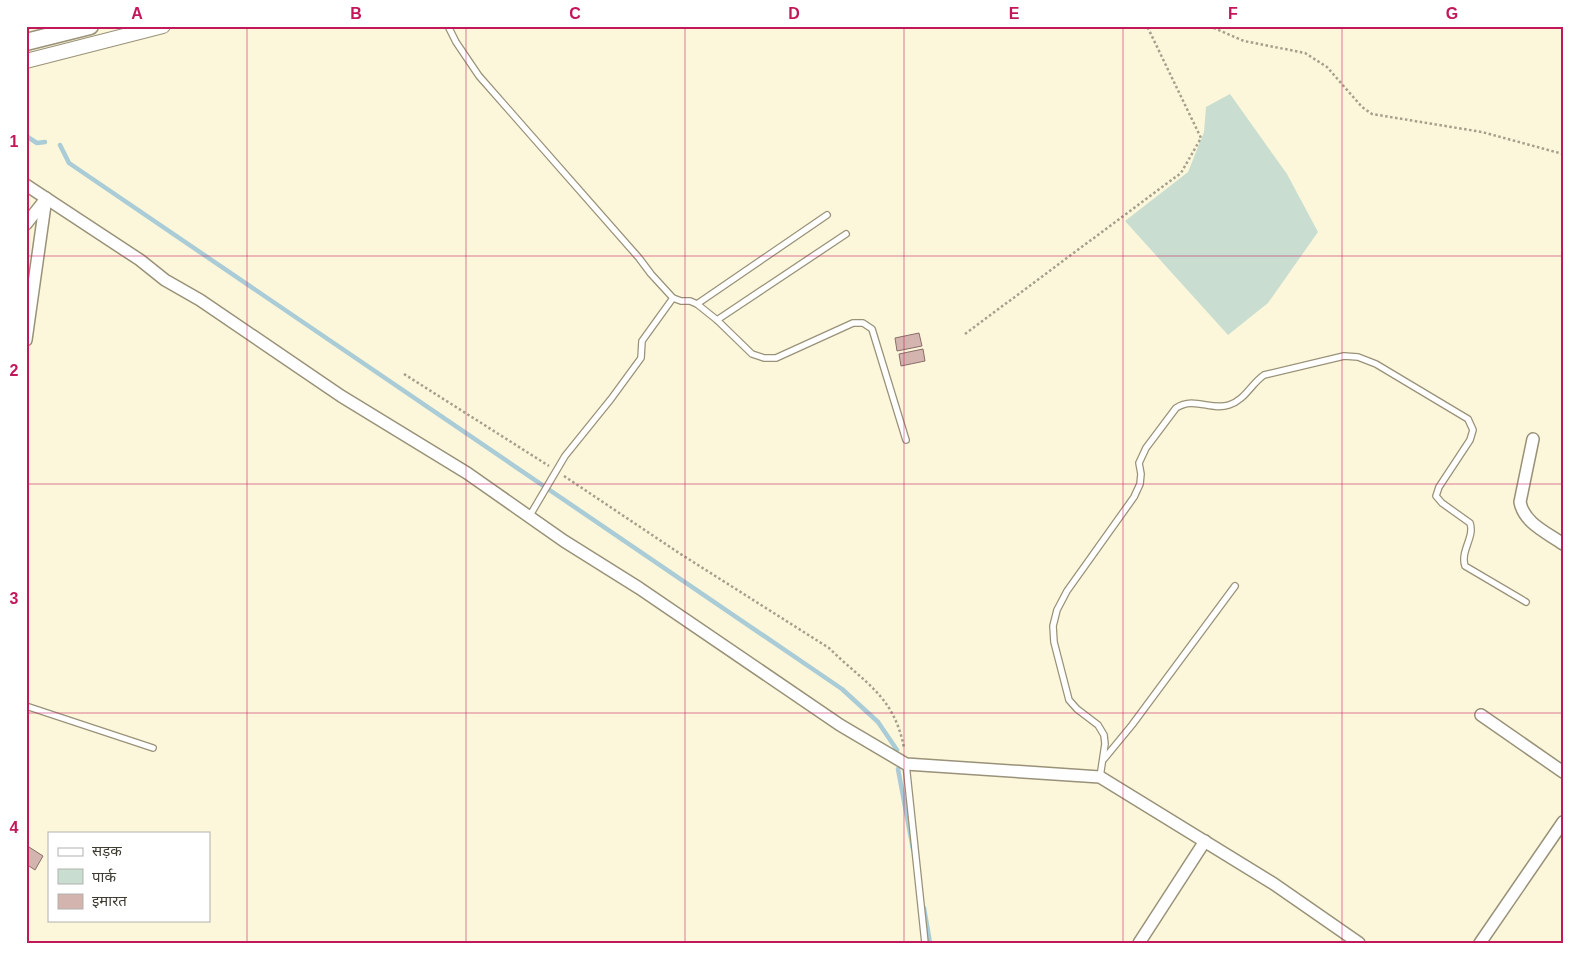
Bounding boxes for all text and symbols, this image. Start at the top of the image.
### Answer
text: A [131,5,143,22]
text: B [350,5,362,22]
text: C [569,5,581,22]
text: D [788,5,800,22]
text: E [1009,5,1020,22]
text: F [1228,5,1238,22]
text: G [1446,5,1458,22]
text: 1 [10,133,19,150]
text: 2 [10,362,19,379]
text: 3 [10,590,19,607]
text: 4 [10,819,19,836]
legend [48,832,210,922]
text: सड़क [92,842,122,859]
text: पार्क [92,868,116,885]
text: इमारत [92,892,127,909]

